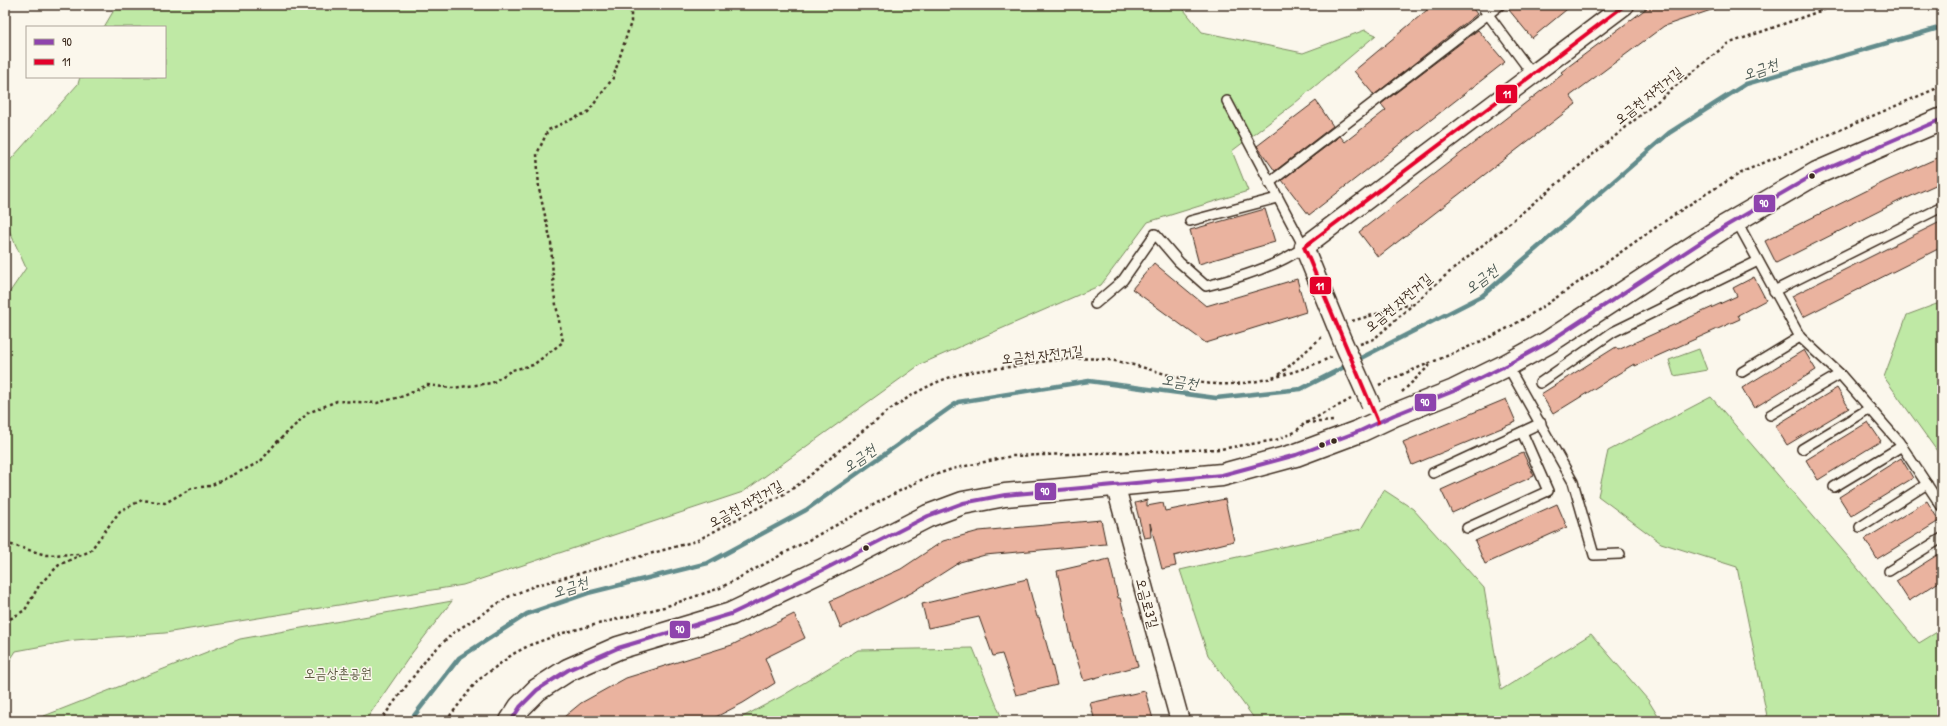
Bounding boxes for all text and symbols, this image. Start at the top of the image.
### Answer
legend [26,26,166,78]
text: 90 [62,33,72,50]
text: 11 [62,53,71,70]
water label: 오금천 [1739,53,1782,85]
street label: 오금천 자전거길 [1610,61,1686,128]
line badge: 11 [1495,84,1518,104]
text: 11 [1503,87,1511,101]
unlabelled marker [1807,171,1817,181]
line badge: 90 [1753,194,1776,213]
text: 90 [1760,196,1769,210]
water label: 오금천 [1460,259,1503,298]
street label: 오금천 자전거길 [1360,268,1436,336]
line badge: 11 [1309,276,1332,295]
text: 11 [1316,279,1324,293]
street label: 오금천 자전거길 [1000,340,1085,368]
water label: 오금천 [1161,368,1201,394]
line badge: 90 [1414,393,1437,412]
text: 90 [1421,395,1430,409]
unlabelled marker [1329,436,1339,446]
water label: 오금천 [838,438,881,477]
unlabelled marker [1317,440,1327,450]
street label: 오금천 자전거길 [704,474,786,531]
line badge: 90 [1034,482,1057,501]
text: 90 [1041,484,1050,498]
unlabelled marker [861,543,871,553]
water label: 오금천 [550,571,592,603]
street label: 오금로3길 [1132,576,1164,631]
line badge: 90 [669,620,691,639]
text: 90 [676,622,685,636]
park label: 오금상촌공원 [304,663,372,682]

